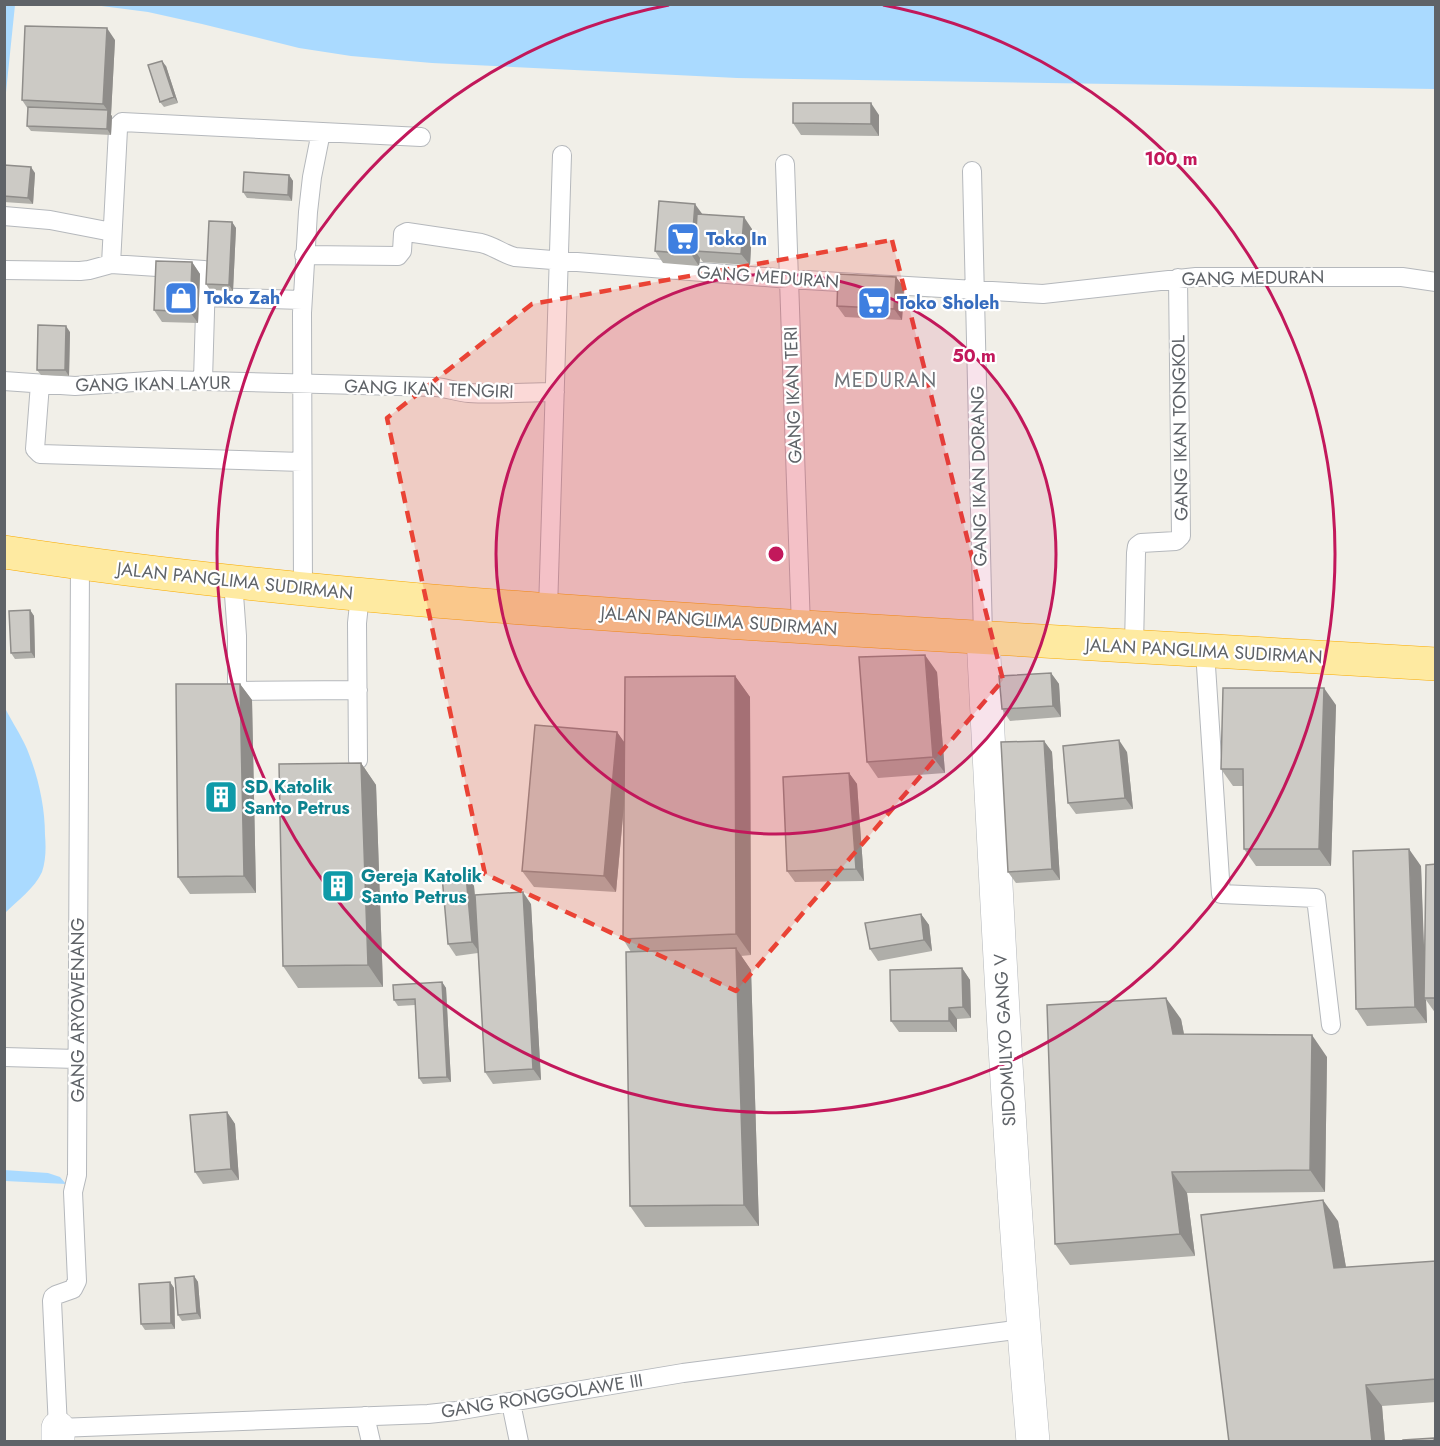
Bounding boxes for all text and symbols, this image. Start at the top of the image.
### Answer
text: 100 m [1144,146,1198,172]
supermarket icon: Toko In [665,221,701,257]
place label: Toko In [706,226,767,252]
street label: GANG MEDURAN [696,259,840,295]
street label: GANG MEDURAN [1182,264,1324,292]
shop icon: Toko Zah [163,280,199,316]
place label: Toko Zah [204,285,280,311]
supermarket icon: Toko Sholeh [856,285,892,321]
place label: Toko Sholeh [897,290,1000,316]
street label: GANG IKAN TERI [778,326,808,464]
street label: GANG IKAN TONGKOL [1165,335,1195,521]
text: 50 m [952,343,996,369]
district label: MEDURAN [834,366,938,395]
street label: GANG IKAN LAYUR [75,370,231,398]
street label: GANG IKAN TENGIRI [344,373,514,405]
street label: GANG IKAN DORANG [964,385,994,567]
centre of rings [766,544,786,564]
street label: JALAN PANGLIMA SUDIRMAN [114,555,354,606]
street label: JALAN PANGLIMA SUDIRMAN [598,600,838,642]
street label: JALAN PANGLIMA SUDIRMAN [1083,632,1323,670]
place label: SD Katolik Santo Petrus [244,774,350,821]
building icon: SD Katolik Santo Petrus [203,779,239,815]
place label: Gereja Katolik Santo Petrus [361,863,483,910]
building icon: Gereja Katolik Santo Petrus [320,868,356,904]
street label: GANG ARYOWENANG [65,918,91,1102]
street label: SIDOMULYO GANG V [987,953,1023,1127]
street label: GANG RONGGOLAWE III [439,1367,645,1425]

